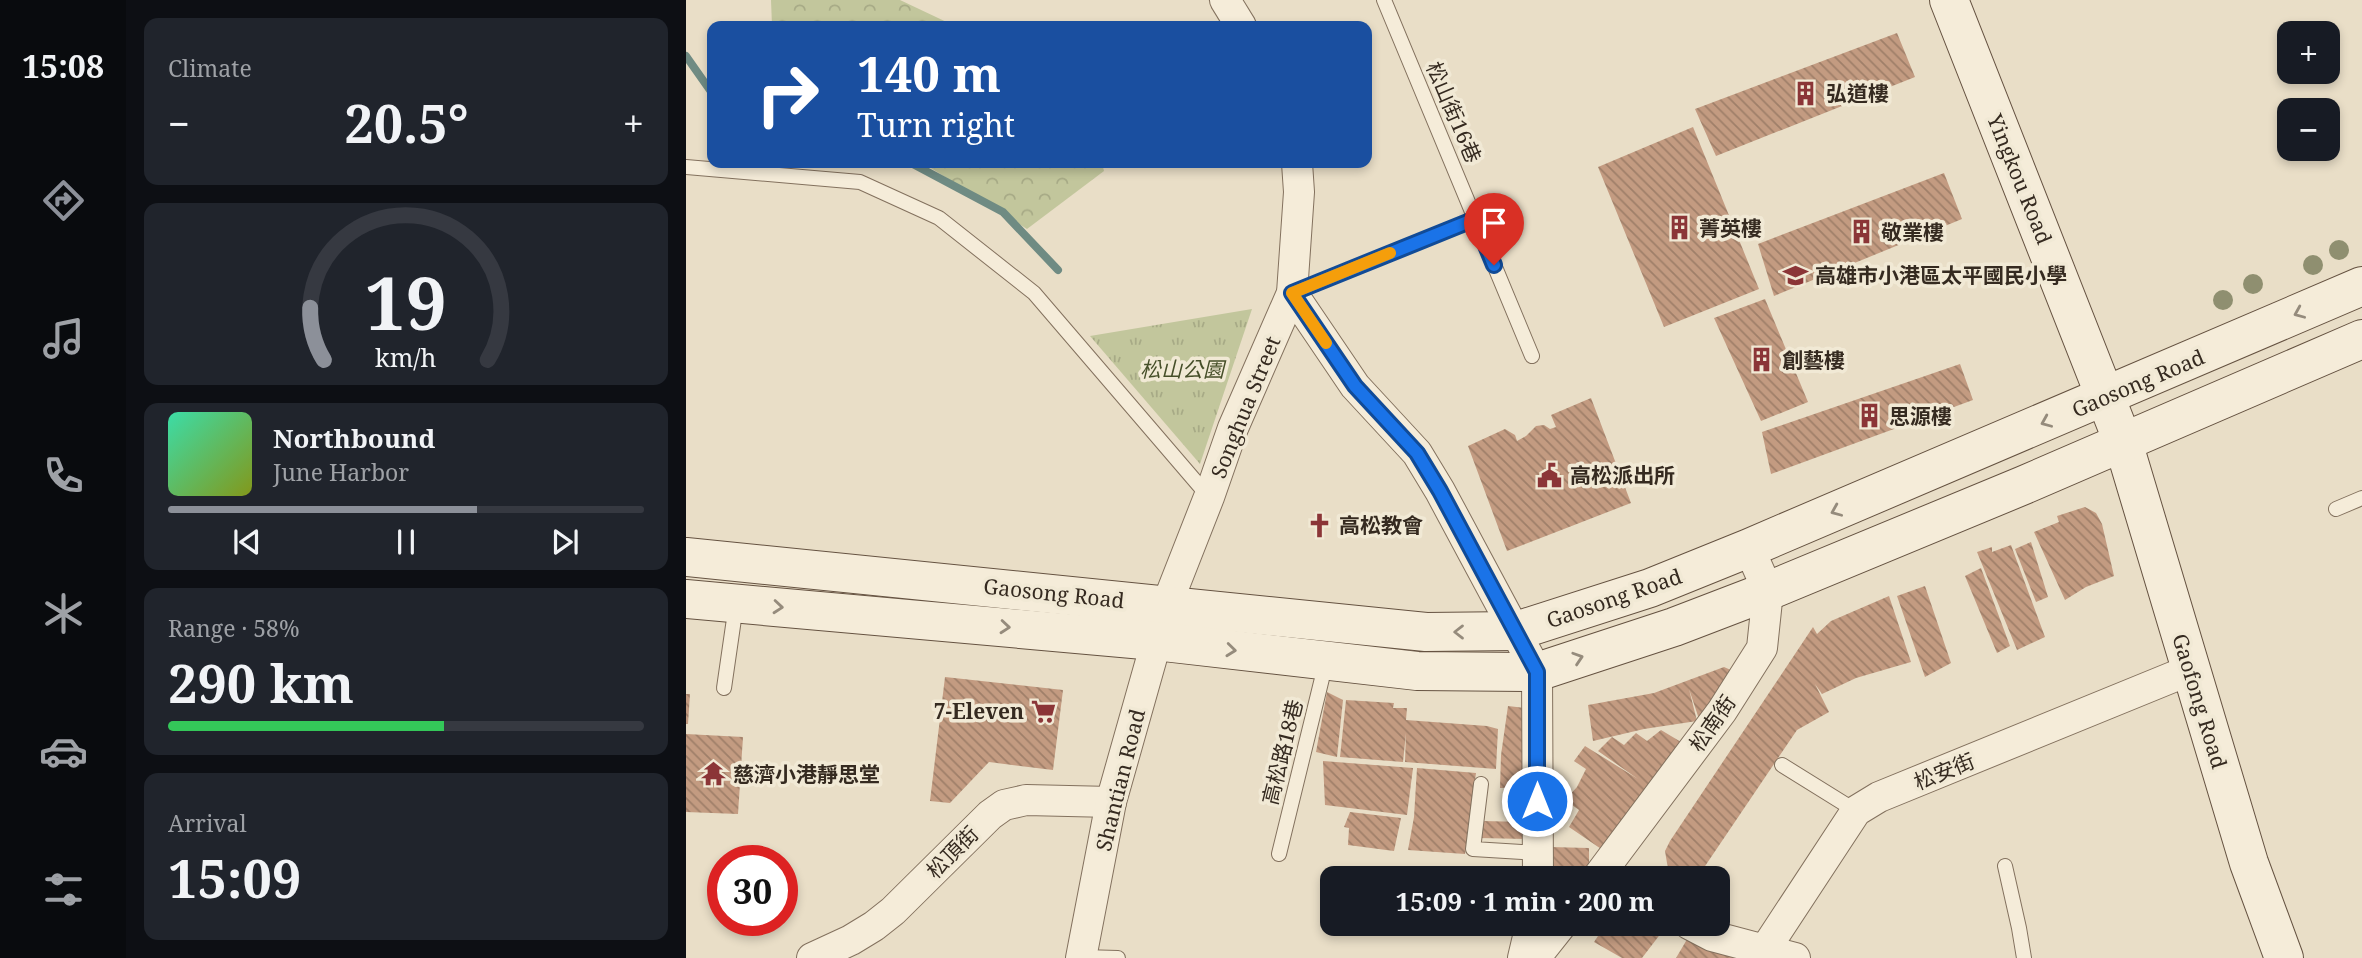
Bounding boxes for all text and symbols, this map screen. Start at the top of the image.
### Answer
map controls [2277,21,2340,161]
button: + [2277,21,2340,84]
text: 140 m [857,40,1001,106]
text: 15:08 [22,44,104,87]
icon: right [742,49,833,140]
text: Climate [168,52,252,84]
street label: 松山街16巷 [1420,57,1488,167]
building icon: 弘道樓 [1792,79,1820,107]
place label: 弘道樓 [1826,79,1889,107]
text: 20.5° [344,87,469,158]
text: − [168,97,190,149]
text: + [623,97,644,149]
button: − [2277,98,2340,161]
text: Turn right [857,103,1015,146]
street label: Yingkou Road [1981,109,2059,248]
icon: directions [39,176,88,225]
pin [1464,193,1524,265]
icon: arrive [1475,204,1513,242]
building icon: 菁英樓 [1665,214,1693,242]
place label: 菁英樓 [1699,214,1762,242]
building icon: 敬業樓 [1847,218,1875,246]
place label: 敬業樓 [1881,218,1944,246]
text: 19 [365,252,447,351]
school or university icon: 高雄市小港區太平國民小學 [1781,261,1809,289]
place label: 高雄市小港區太平國民小學 [1815,261,2067,289]
one-way arrow [2294,305,2307,319]
icon: music [39,314,88,363]
street label: Songhua Street [1204,332,1286,482]
text: km/h [375,340,437,374]
street label: Gaosong Road [2067,342,2209,424]
building icon: 創藝樓 [1748,346,1776,374]
place label: 創藝樓 [1782,346,1845,374]
park label: 松山公園 [1140,355,1227,383]
building icon: 思源樓 [1855,402,1883,430]
place label: 思源樓 [1889,402,1952,430]
one-way arrow [2040,414,2052,428]
text: Northbound [273,420,435,456]
icon: phone [39,451,88,500]
text: June Harbor [273,456,409,488]
public building icon: 高松派出所 [1536,461,1564,489]
place label: 高松派出所 [1570,461,1675,489]
one-way arrow [1831,503,1843,517]
church icon: 高松教會 [1305,511,1333,539]
place label: 高松教會 [1339,511,1423,539]
icon: previous [228,523,266,561]
icon: pause [387,523,425,561]
icon: next [546,523,584,561]
street label: Gaosong Road [1543,562,1686,634]
street label: Gaosong Road [982,572,1126,614]
icon: climate [39,589,88,638]
one-way arrow [773,599,784,614]
text: Range · 58% [168,612,300,644]
one-way arrow [999,620,1011,635]
one-way arrow [1453,624,1464,640]
street label: Gaofong Road [2166,630,2234,772]
one-way arrow [1226,642,1237,657]
text: 290 km [168,647,354,718]
one-way arrow [1571,652,1583,667]
street label: 松南街 [1682,689,1742,757]
street label: 高松路18巷 [1255,696,1309,808]
place label: 7-Eleven [934,697,1024,725]
supermarket icon: 7-Eleven [1030,697,1058,725]
street label: Shantian Road [1089,706,1151,854]
icon: car [39,727,88,776]
street label: 松安街 [1910,746,1978,796]
temple icon: 慈濟小港靜思堂 [699,760,727,788]
place label: 慈濟小港靜思堂 [733,760,880,788]
position arrow [1500,764,1574,838]
text: Arrival [168,807,247,839]
street label: 松頂街 [920,820,984,884]
text: 15:09 [168,842,301,913]
speed limit sign: 30 [707,845,798,936]
icon: filters [39,865,88,914]
text: 15:09 · 1 min · 200 m [1395,883,1655,919]

